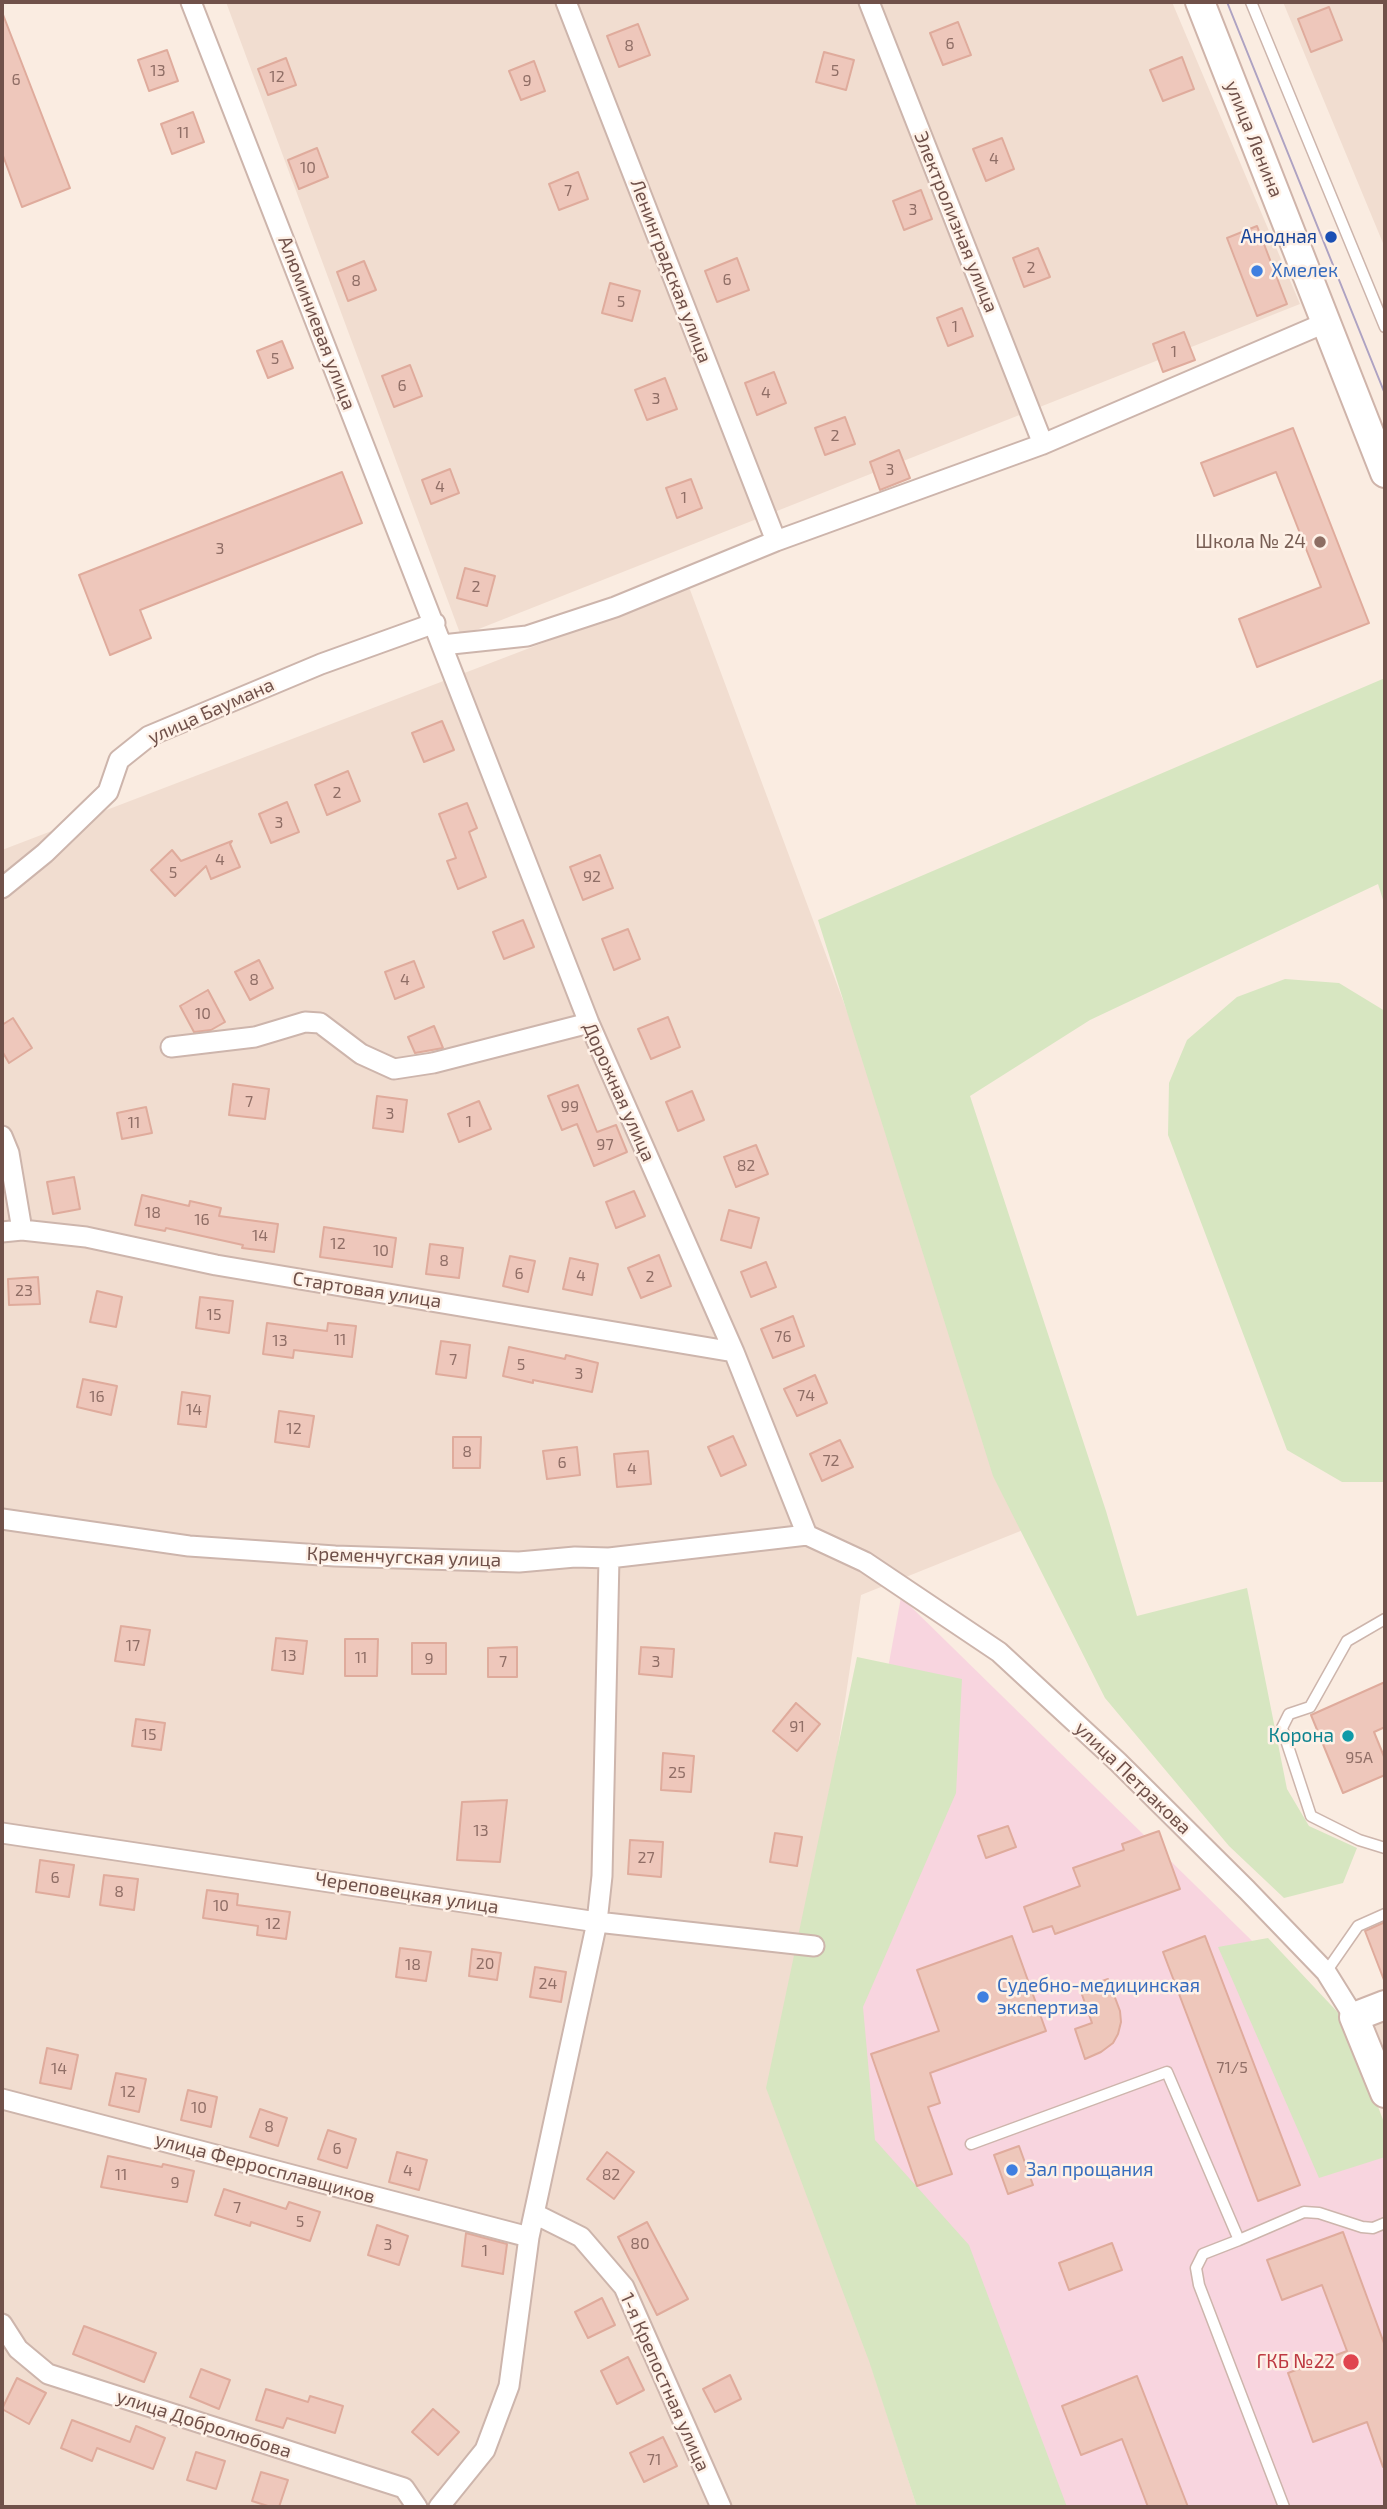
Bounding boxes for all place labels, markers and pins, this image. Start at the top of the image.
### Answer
place label: Анодная [1241,226,1317,248]
marker: Анодная [1323,229,1339,245]
place label: Хмелек [1271,260,1338,282]
marker: Хмелек [1249,263,1265,279]
place label: Школа № 24 [1195,531,1306,553]
marker: Школа № 24 [1312,534,1328,550]
place label: Корона [1268,1725,1334,1747]
marker: Корона [1340,1728,1356,1744]
place label: Судебно-медицинская экспертиза [997,1975,1200,2019]
marker: Судебно-медицинская экспертиза [975,1989,991,2005]
place label: Зал прощания [1026,2159,1154,2181]
marker: Зал прощания [1004,2162,1020,2178]
place label: ГКБ №22 [1256,2351,1335,2373]
marker: ГКБ №22 [1341,2352,1361,2372]

